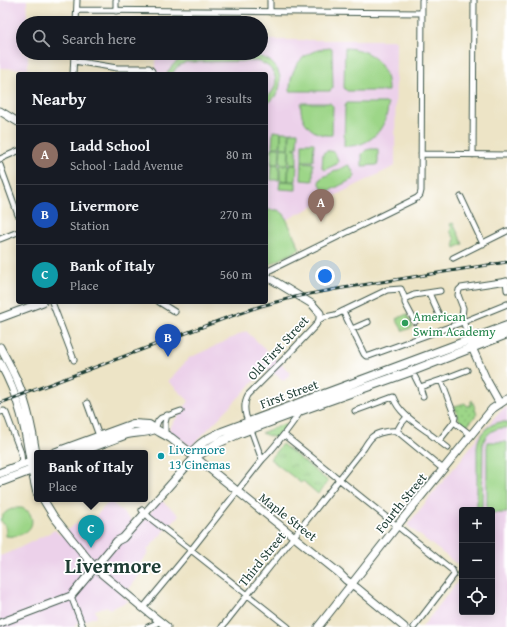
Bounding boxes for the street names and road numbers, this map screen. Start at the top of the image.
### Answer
street label: Old First Street [243,311,313,385]
street label: First Street [257,375,321,413]
street label: Fourth Street [371,469,431,537]
street label: Maple Street [255,488,321,546]
street label: Third Street [234,527,290,591]

